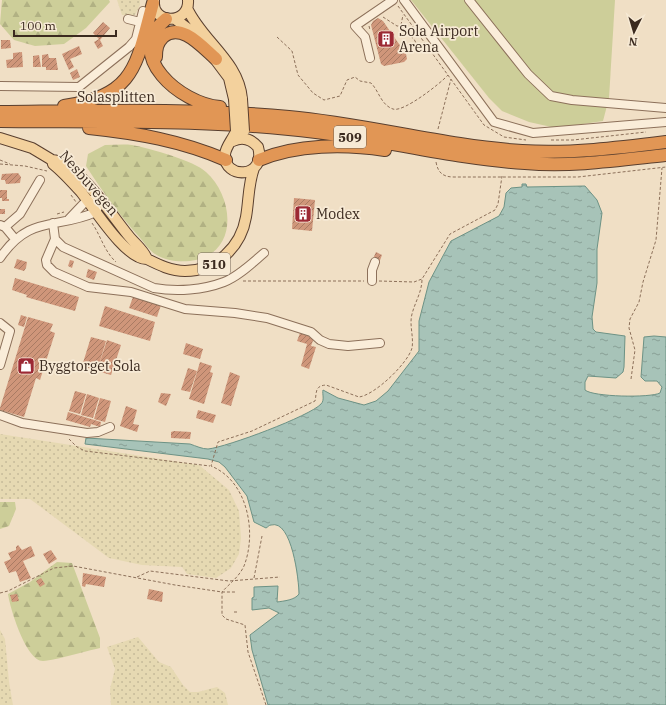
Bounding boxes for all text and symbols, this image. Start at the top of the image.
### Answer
scale bar [14,12,116,38]
north arrow [614,12,654,52]
text: 100 m [20,18,56,33]
place label: Sola Airport Arena [399,22,478,56]
building icon: Sola Airport Arena [376,29,396,49]
text: N [628,35,638,49]
street label: Solasplitten [77,88,155,106]
road number: 509 [334,126,366,148]
street label: Nesbuvegen [56,147,122,220]
building icon: Modex [293,204,313,224]
place label: Modex [316,205,360,223]
road number: 510 [198,253,230,275]
shop icon: Byggtorget Sola [16,356,36,376]
place label: Byggtorget Sola [39,357,141,375]

